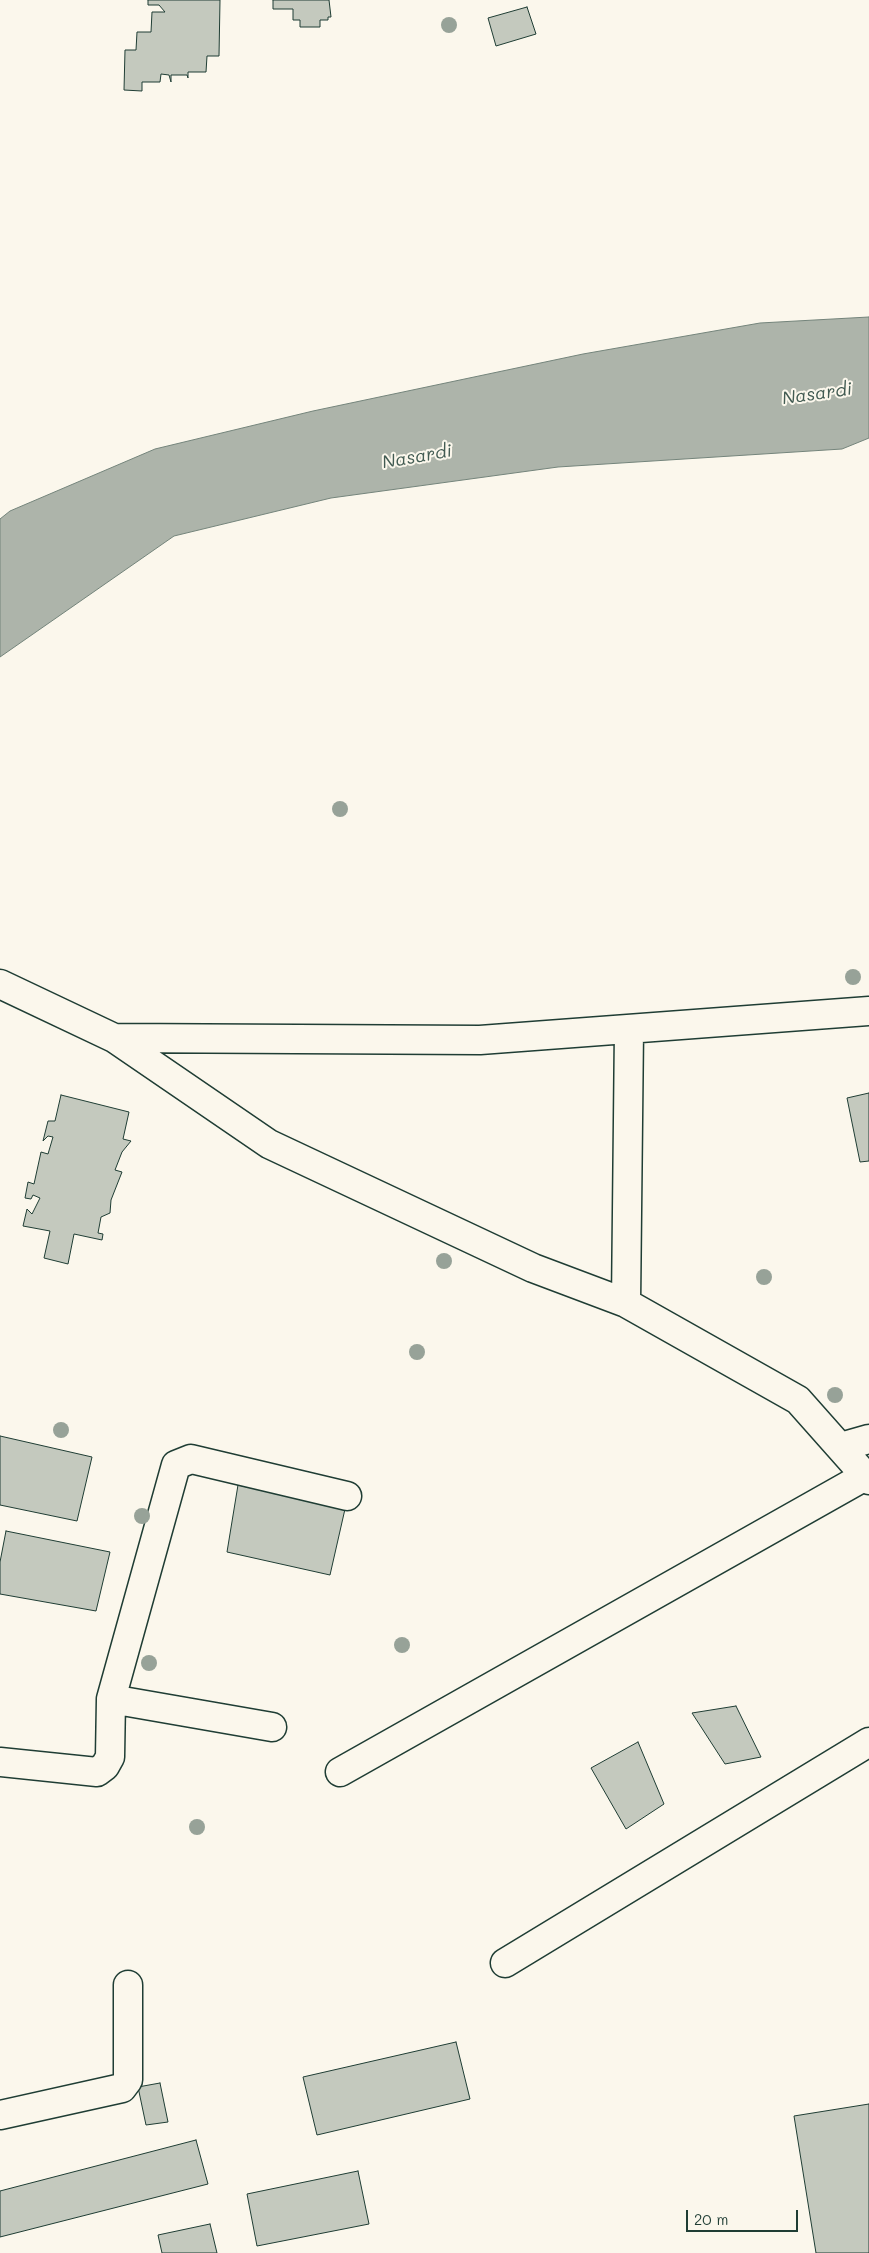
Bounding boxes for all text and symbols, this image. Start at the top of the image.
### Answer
water label: Nasardi [781,378,853,410]
water label: Nasardi [380,440,454,474]
scale bar [689,2200,802,2232]
text: 20 m [694,2209,728,2229]

